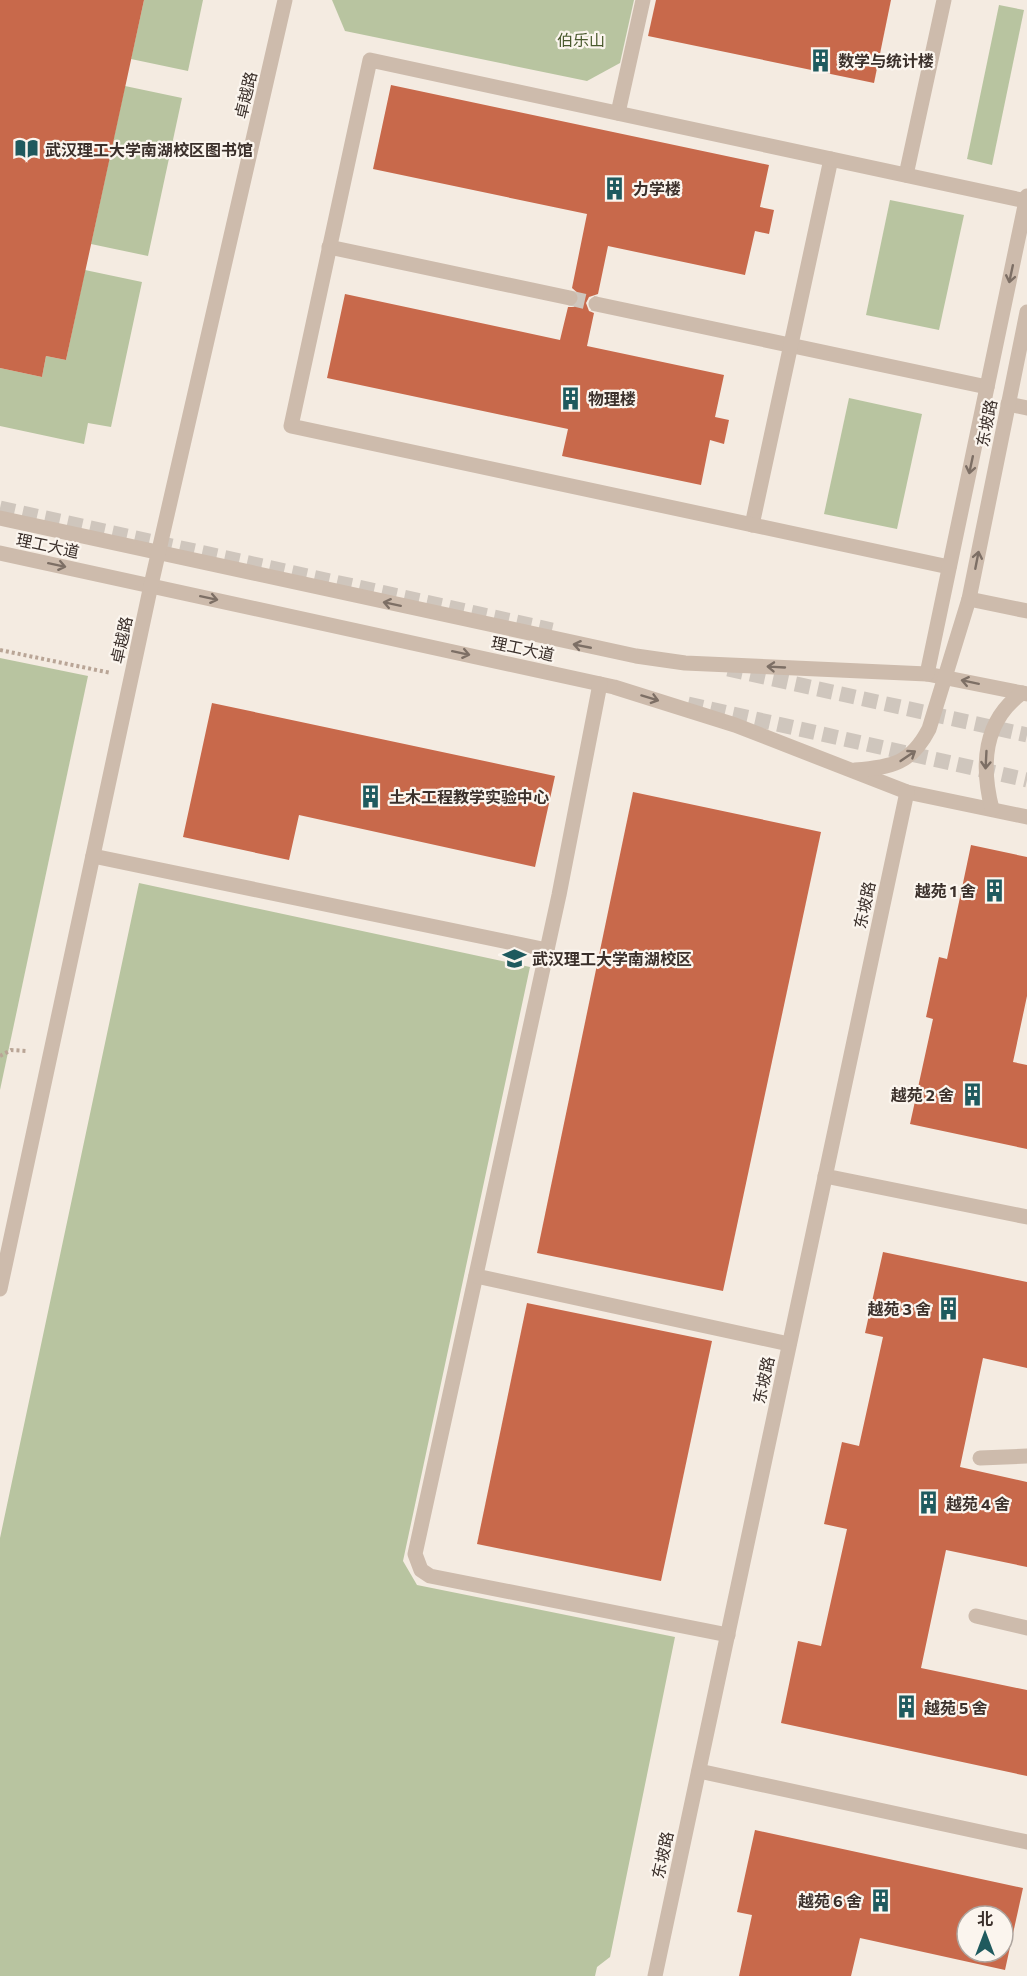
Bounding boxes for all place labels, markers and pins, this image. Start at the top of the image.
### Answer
building icon: 数学与统计楼 [807,47,833,73]
place label: 数学与统计楼 [838,51,934,70]
library icon: 武汉理工大学南湖校区图书馆 [14,136,40,162]
place label: 武汉理工大学南湖校区图书馆 [45,140,253,159]
building icon: 力学楼 [602,175,628,201]
place label: 力学楼 [633,179,681,198]
building icon: 物理楼 [557,385,583,411]
place label: 物理楼 [588,389,636,408]
building icon: 土木工程教学实验中心 [358,783,384,809]
place label: 土木工程教学实验中心 [389,787,549,806]
building icon: 越苑 1 舍 [981,877,1007,903]
place label: 越苑 1 舍 [915,881,976,900]
school or university icon: 武汉理工大学南湖校区 [501,945,527,971]
place label: 武汉理工大学南湖校区 [532,949,692,968]
building icon: 越苑 2 舍 [959,1081,985,1107]
place label: 越苑 2 舍 [891,1085,954,1104]
building icon: 越苑 3 舍 [936,1295,962,1321]
place label: 越苑 3 舍 [868,1299,931,1318]
building icon: 越苑 4 舍 [915,1490,941,1516]
place label: 越苑 4 舍 [946,1494,1010,1513]
building icon: 越苑 5 舍 [893,1694,919,1720]
place label: 越苑 5 舍 [924,1698,987,1717]
building icon: 越苑 6 舍 [867,1887,893,1913]
place label: 越苑 6 舍 [798,1891,862,1910]

